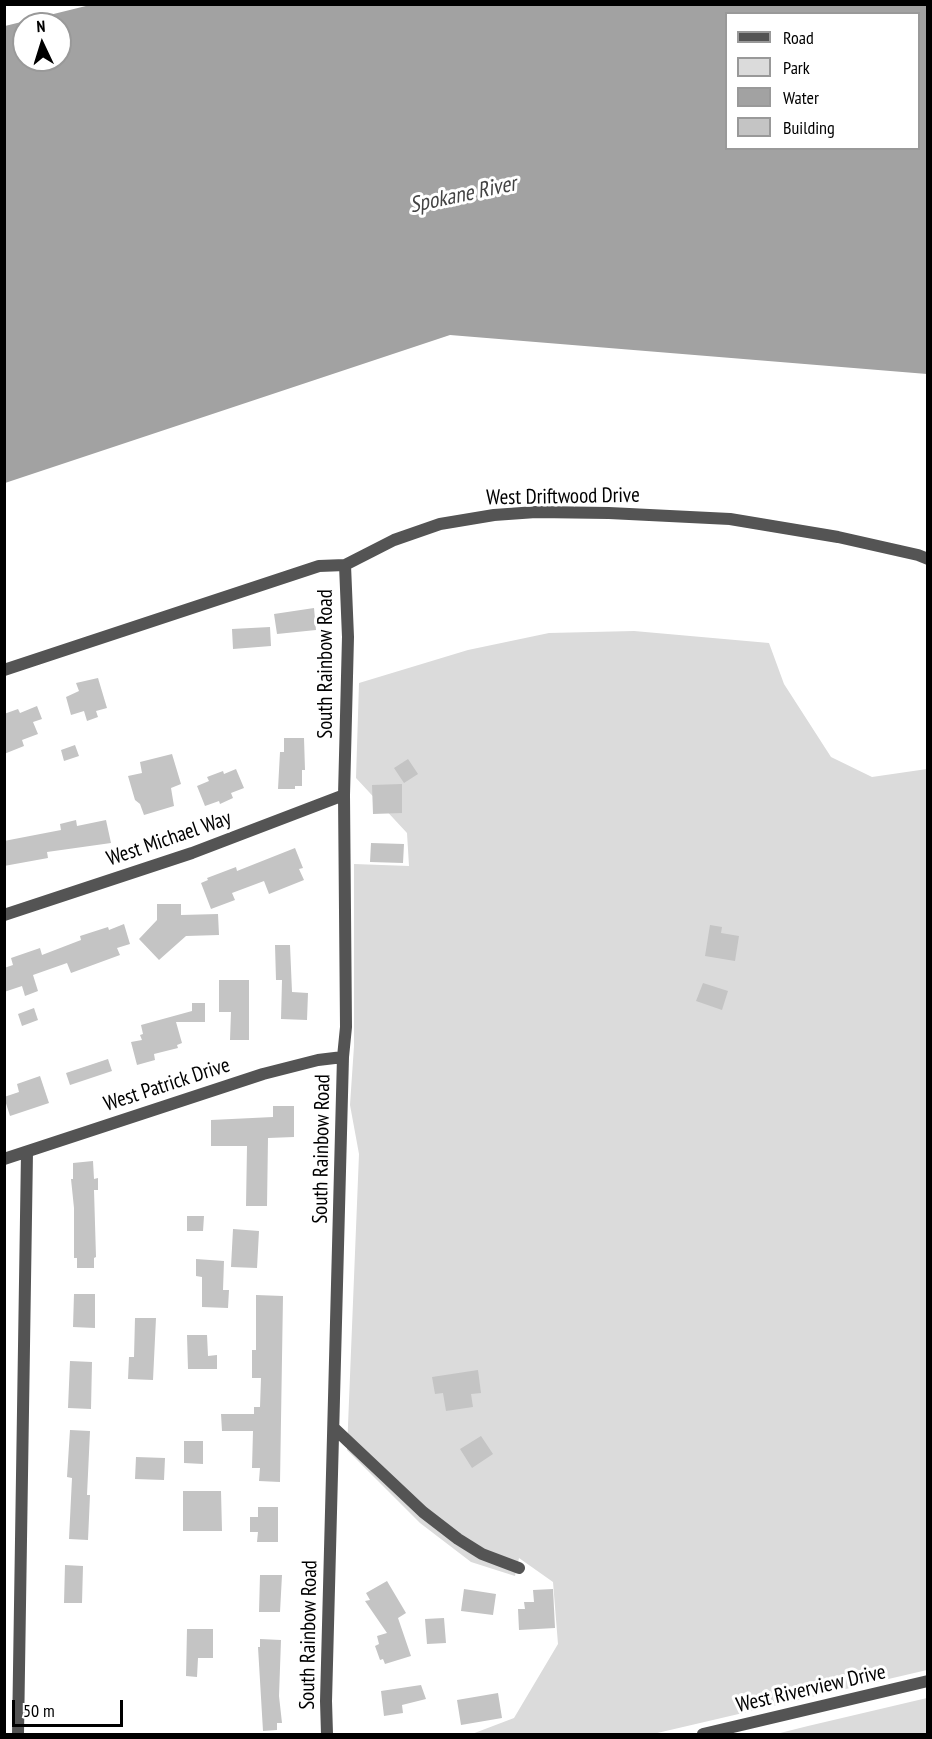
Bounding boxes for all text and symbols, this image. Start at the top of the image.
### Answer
north arrow [12,12,72,72]
legend [725,12,920,150]
text: N [36,16,46,36]
text: Road [783,26,814,49]
text: Park [783,56,810,79]
text: Water [783,86,819,109]
text: Building [783,116,835,139]
water label: Spokane River [407,171,519,219]
street label: West Driftwood Drive [486,483,640,511]
street label: South Rainbow Road [313,589,339,739]
street label: West Michael Way [103,806,235,872]
street label: West Patrick Drive [101,1053,233,1117]
street label: South Rainbow Road [308,1074,336,1224]
street label: South Rainbow Road [295,1560,323,1710]
street label: West Riverview Drive [734,1660,888,1718]
scale bar [15,1688,126,1726]
text: 50 m [23,1699,55,1722]

